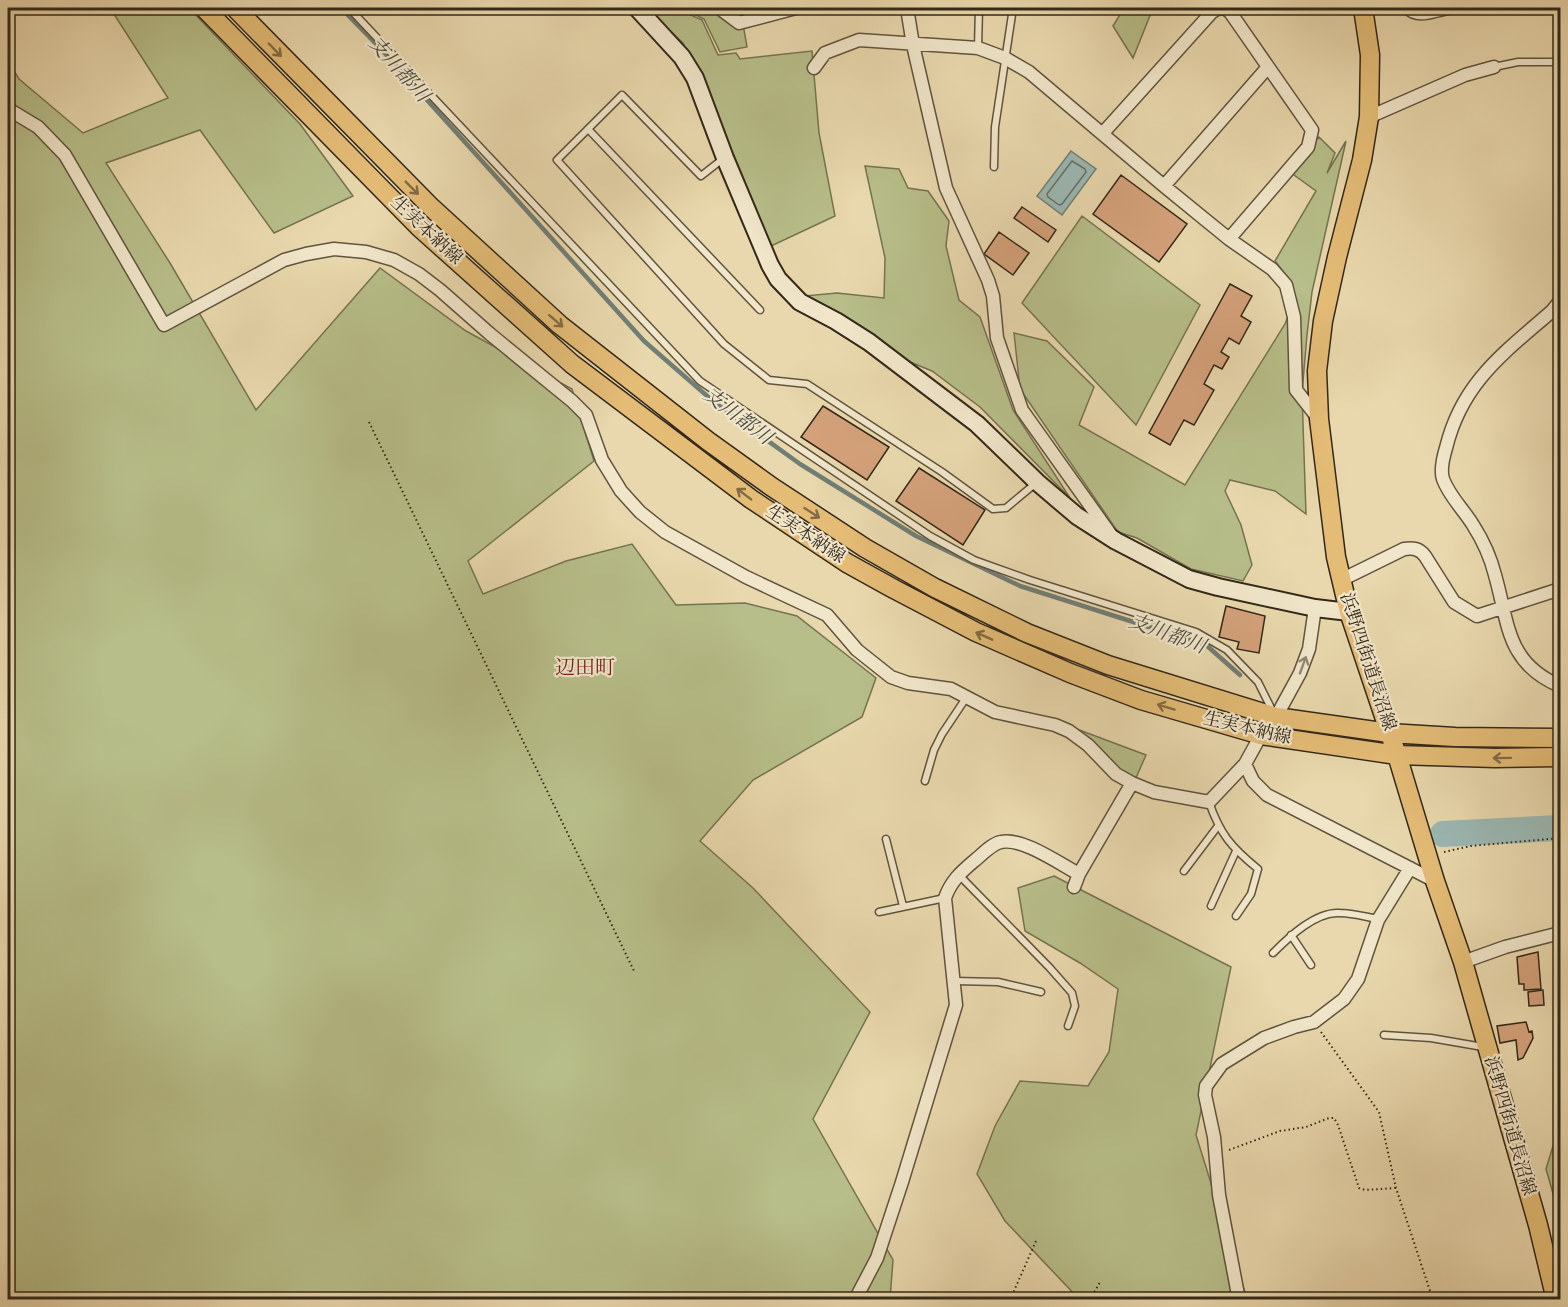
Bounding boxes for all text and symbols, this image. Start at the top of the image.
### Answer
water label: 支川都川 [361,31,437,111]
one-way arrow [268,42,283,57]
one-way arrow [405,181,420,196]
street label: 生実本納線 [385,191,467,271]
one-way arrow [548,314,563,328]
water label: 支川都川 [697,382,779,453]
one-way arrow [737,488,753,500]
street label: 生実本納線 [760,500,850,570]
one-way arrow [803,508,820,520]
street label: 浜野四街道長沼線 [1333,590,1401,734]
water label: 支川都川 [1125,608,1211,663]
one-way arrow [976,630,994,641]
district label: 辺田町 [555,655,615,683]
one-way arrow [1298,656,1309,675]
one-way arrow [1157,701,1176,712]
street label: 生実本納線 [1200,707,1294,751]
one-way arrow [1493,752,1513,764]
street label: 浜野四街道長沼線 [1477,1053,1541,1199]

